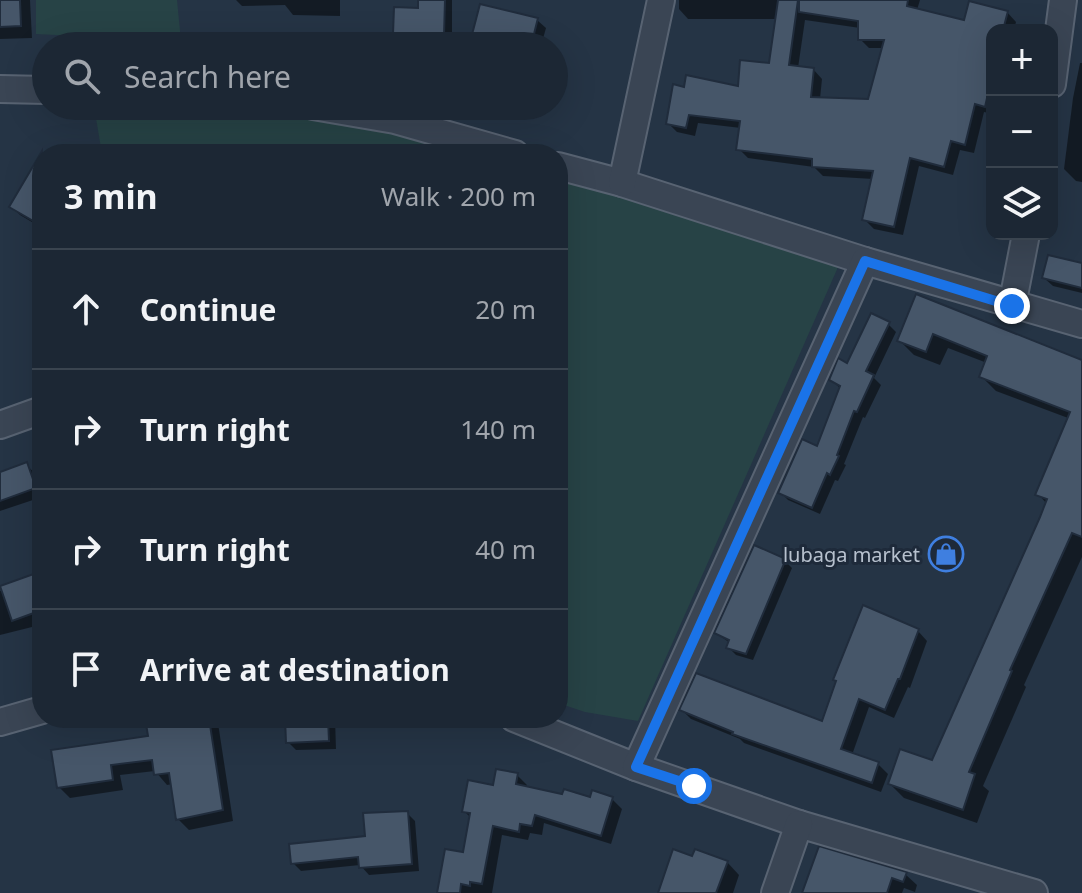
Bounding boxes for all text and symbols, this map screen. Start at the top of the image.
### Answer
map controls [986,24,1058,240]
button: + [986,24,1058,96]
search box [32,32,568,120]
icon: search [60,54,104,98]
text: Search here [124,56,291,97]
button: − [986,96,1058,168]
button: layers [986,168,1058,240]
text: 3 min [64,173,158,219]
text: Walk · 200 m [381,178,536,214]
icon: ahead [64,287,108,331]
route end [994,288,1030,324]
text: Continue [140,289,276,330]
text: 20 m [475,291,536,327]
icon: right [64,407,108,451]
text: Turn right [140,409,290,450]
text: 140 m [460,411,536,447]
icon: right [64,527,108,571]
text: Turn right [140,529,290,570]
text: 40 m [475,531,536,567]
shop icon: lubaga market [927,535,965,573]
place label: lubaga market [783,541,920,568]
icon: arrive [64,647,108,691]
text: Arrive at destination [140,649,450,690]
route start [676,768,712,804]

